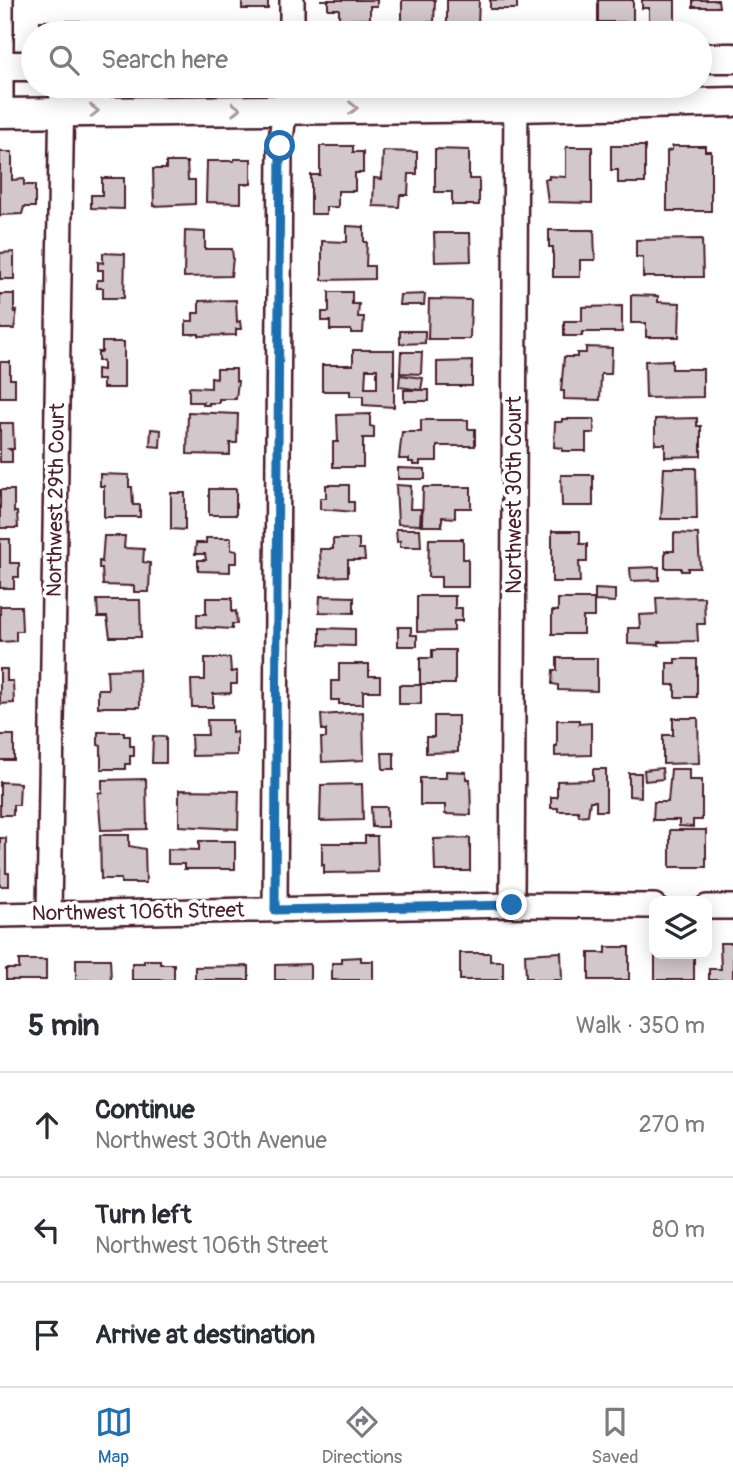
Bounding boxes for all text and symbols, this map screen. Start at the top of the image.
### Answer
search box [21,21,712,98]
icon: search [45,41,83,79]
text: Search here [101,44,228,76]
one-way arrow [348,100,359,116]
one-way arrow [231,102,242,117]
one-way arrow [89,104,100,119]
route start [264,130,295,161]
street label: Northwest 30th Court [501,396,528,594]
street label: Northwest 29th Court [41,402,71,597]
route end [496,889,527,920]
map controls [649,896,712,959]
button: layers [649,896,712,959]
street label: Northwest 106th Street [31,897,245,927]
text: 5 min [28,1007,99,1044]
text: Walk · 350 m [576,1011,705,1040]
text: Continue [95,1094,195,1126]
icon: ahead [28,1106,66,1144]
text: 270 m [639,1110,705,1139]
text: Northwest 30th Avenue [95,1126,327,1155]
text: Turn left [95,1199,191,1231]
icon: left [28,1211,66,1249]
text: 80 m [652,1215,705,1244]
text: Northwest 106th Street [95,1231,328,1260]
icon: arrive [28,1316,66,1354]
text: Arrive at destination [95,1319,315,1351]
tab: Map [95,1403,133,1469]
tab: Directions [322,1403,402,1469]
tab: Saved [591,1403,638,1469]

